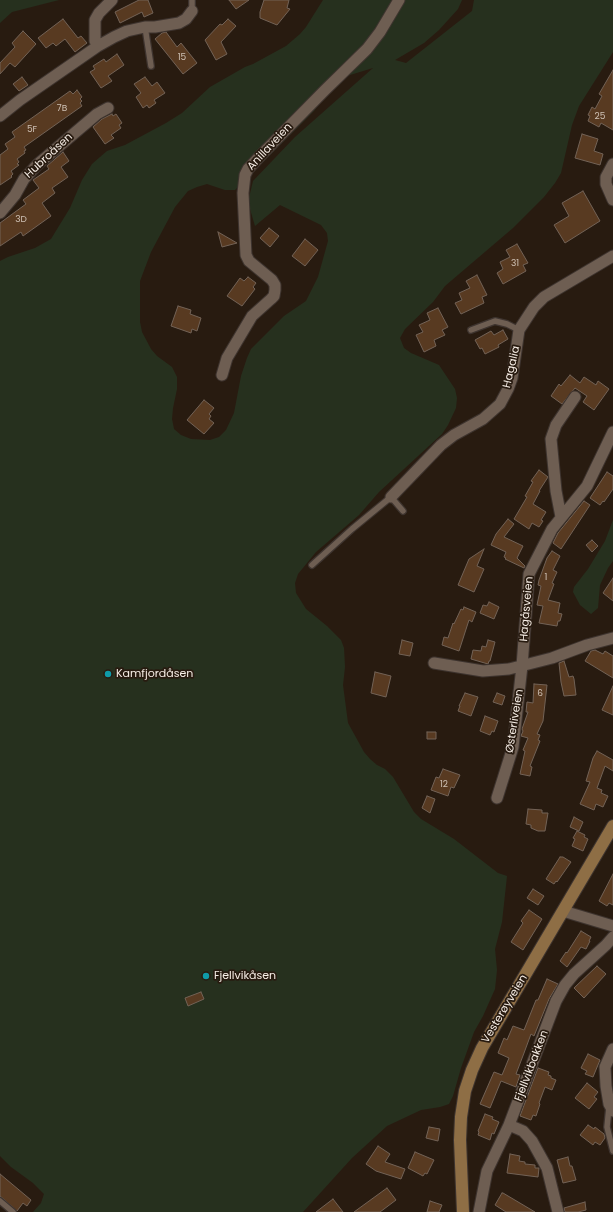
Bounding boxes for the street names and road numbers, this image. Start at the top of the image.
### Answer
street label: Anillaveien [245,121,295,173]
street label: Hubroåsen [22,131,76,181]
street label: Hagalia [501,345,523,389]
street label: Hagåsveien [518,576,536,642]
street label: Østerliveien [503,688,527,754]
street label: Vesterøyveien [479,972,531,1046]
street label: Fjellvikbakken [512,1029,552,1103]

